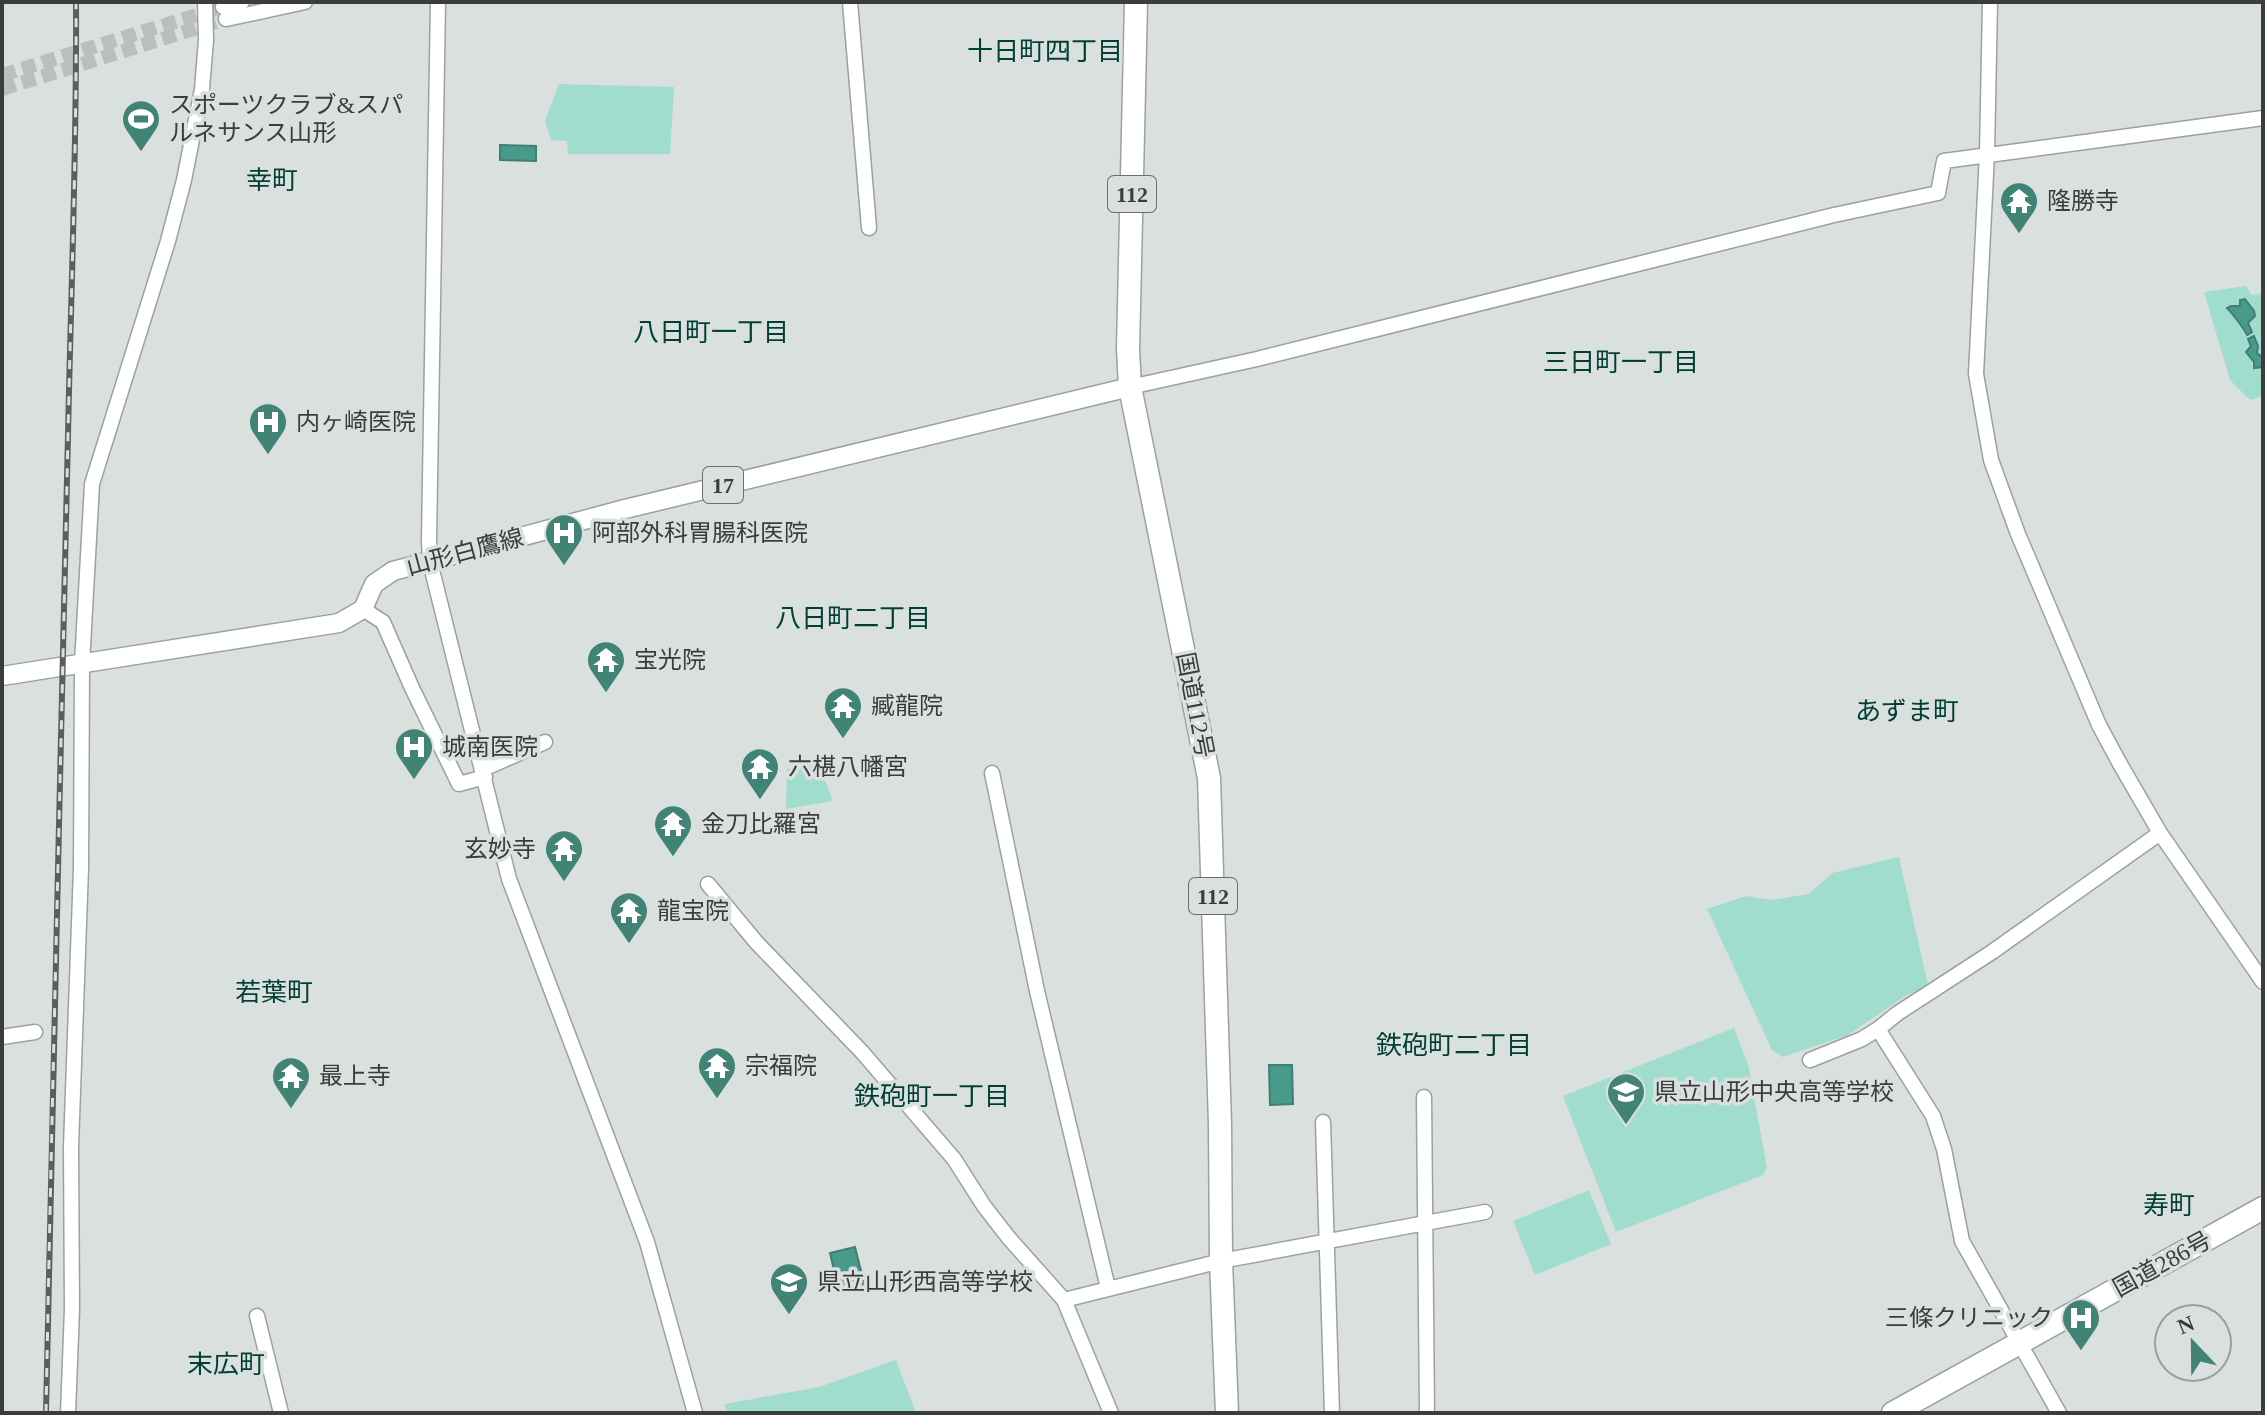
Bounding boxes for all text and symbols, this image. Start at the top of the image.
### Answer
district label: 十日町四丁目 [967,37,1123,66]
place label: スポーツクラブ&スパ ルネサンス山形 [169,92,403,146]
sports icon: スポーツクラブ&スパ ルネサンス山形 [120,98,162,153]
district label: 幸町 [246,166,298,195]
road number: 112 [1108,176,1156,212]
temple icon: 隆勝寺 [1998,180,2040,235]
place label: 隆勝寺 [2047,188,2119,214]
district label: 八日町一丁目 [633,318,789,347]
district label: 三日町一丁目 [1543,348,1699,377]
hospital icon: 内ヶ崎医院 [247,401,289,456]
place label: 内ヶ崎医院 [296,409,416,435]
road number: 17 [703,467,743,503]
hospital icon: 阿部外科胃腸科医院 [543,512,585,567]
place label: 阿部外科胃腸科医院 [592,520,808,546]
street label: 山形白鷹線 [404,524,526,580]
district label: 八日町二丁目 [775,604,931,633]
temple icon: 宝光院 [585,639,627,694]
place label: 宝光院 [634,647,706,673]
street label: 国道112号 [1172,650,1218,760]
temple icon: 臧龍院 [822,685,864,740]
place label: 臧龍院 [871,693,943,719]
district label: あずま町 [1855,697,1959,726]
hospital icon: 城南医院 [393,726,435,781]
place label: 城南医院 [442,734,538,760]
temple icon: 六椹八幡宮 [739,746,781,801]
place label: 六椹八幡宮 [788,754,908,780]
temple icon: 金刀比羅宮 [652,803,694,858]
place label: 金刀比羅宮 [701,811,821,837]
temple icon: 玄妙寺 [543,828,585,883]
place label: 玄妙寺 [464,836,536,862]
road number: 112 [1189,878,1237,914]
temple icon: 龍宝院 [608,890,650,945]
place label: 龍宝院 [657,898,729,924]
district label: 若葉町 [235,978,313,1007]
district label: 鉄砲町二丁目 [1376,1031,1532,1060]
temple icon: 宗福院 [696,1045,738,1100]
place label: 宗福院 [745,1053,817,1079]
temple icon: 最上寺 [270,1055,312,1110]
place label: 最上寺 [319,1063,391,1089]
school or university icon: 県立山形中央高等学校 [1605,1071,1647,1126]
place label: 県立山形中央高等学校 [1654,1079,1894,1105]
district label: 鉄砲町一丁目 [854,1082,1010,1111]
district label: 寿町 [2143,1191,2195,1220]
street label: 国道286号 [2108,1226,2216,1302]
school or university icon: 県立山形西高等学校 [768,1261,810,1316]
place label: 県立山形西高等学校 [817,1269,1033,1295]
hospital icon: 三條クリニック [2060,1297,2102,1352]
north arrow [2153,1303,2233,1383]
place label: 三條クリニック [1885,1305,2053,1331]
text: N [2174,1310,2198,1339]
district label: 末広町 [187,1350,265,1379]

